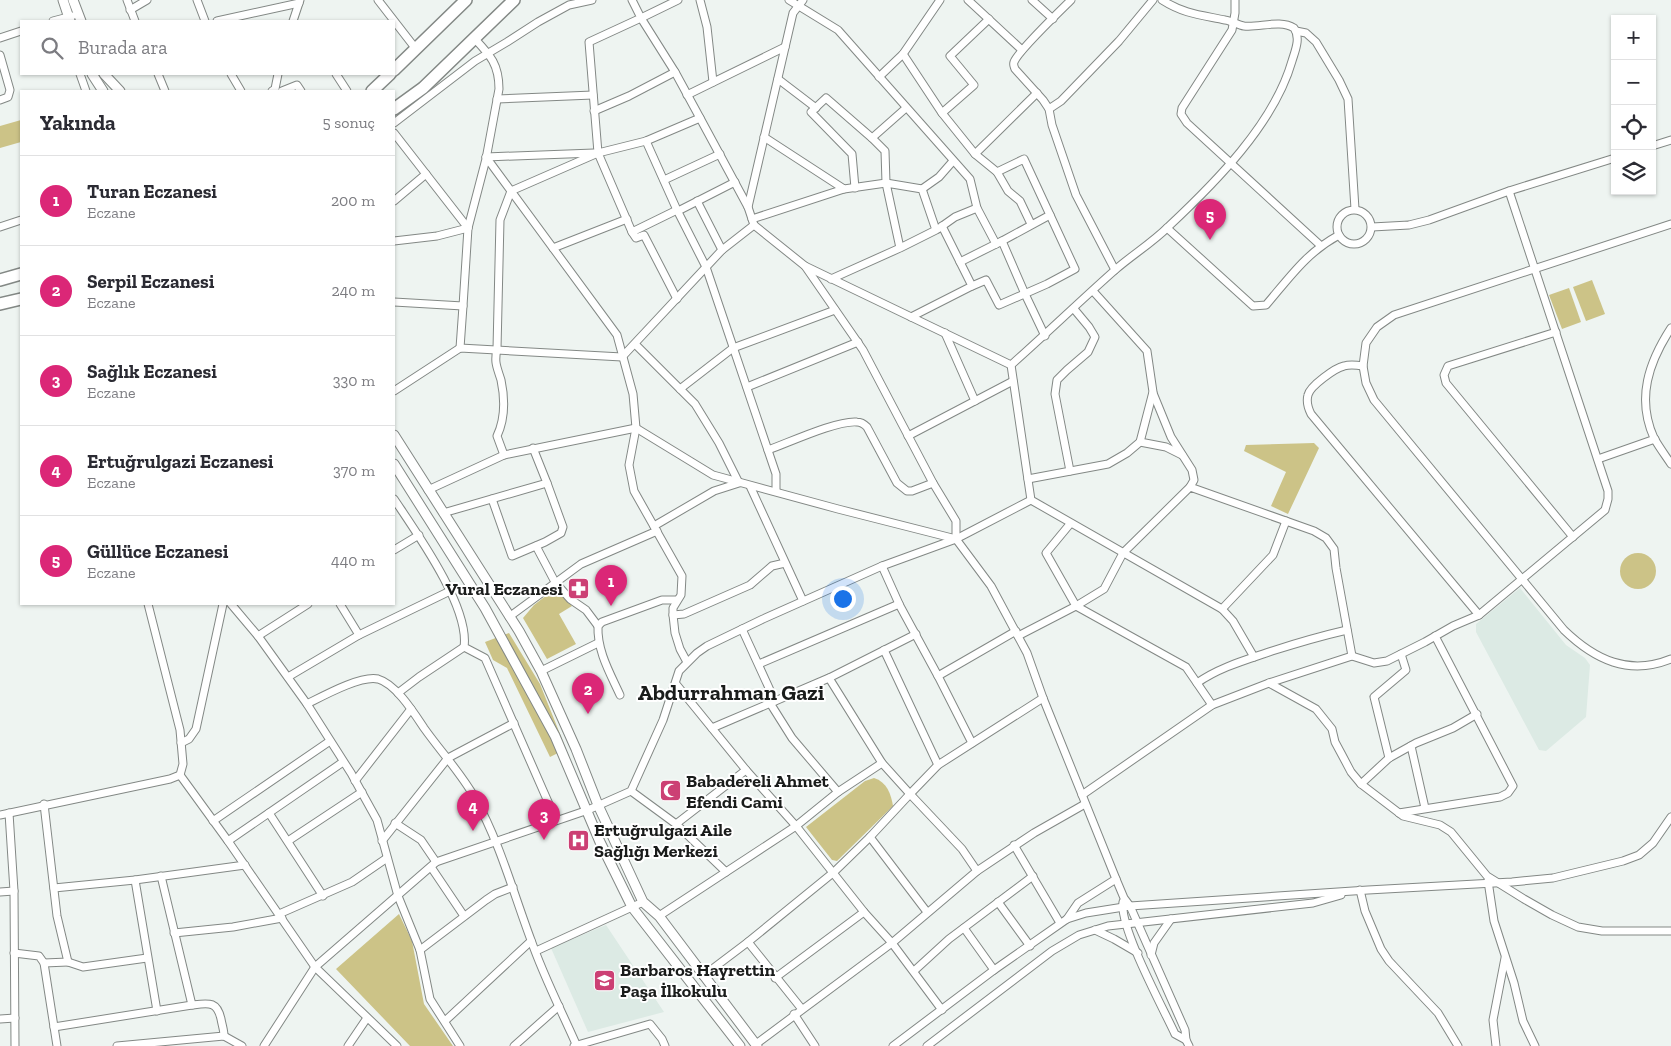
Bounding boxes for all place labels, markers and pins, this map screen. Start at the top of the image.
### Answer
pin: 5 [1194,199,1226,240]
pin: 1 [595,565,627,606]
pharmacy icon: Vural Eczanesi [567,577,591,601]
place label: Vural Eczanesi [445,578,564,600]
pin: 2 [572,673,604,714]
place label: Babadereli Ahmet Efendi Cami [686,770,830,813]
mosque icon: Babadereli Ahmet Efendi Cami [658,779,682,803]
pin: 4 [457,790,489,831]
pin: 3 [528,799,560,840]
place label: Ertuğrulgazi Aile Sağlığı Merkezi [594,819,732,862]
hospital icon: Ertuğrulgazi Aile Sağlığı Merkezi [566,828,590,852]
place label: Barbaros Hayrettin Paşa İlkokulu [620,959,775,1002]
school or university icon: Barbaros Hayrettin Paşa İlkokulu [592,968,616,992]

